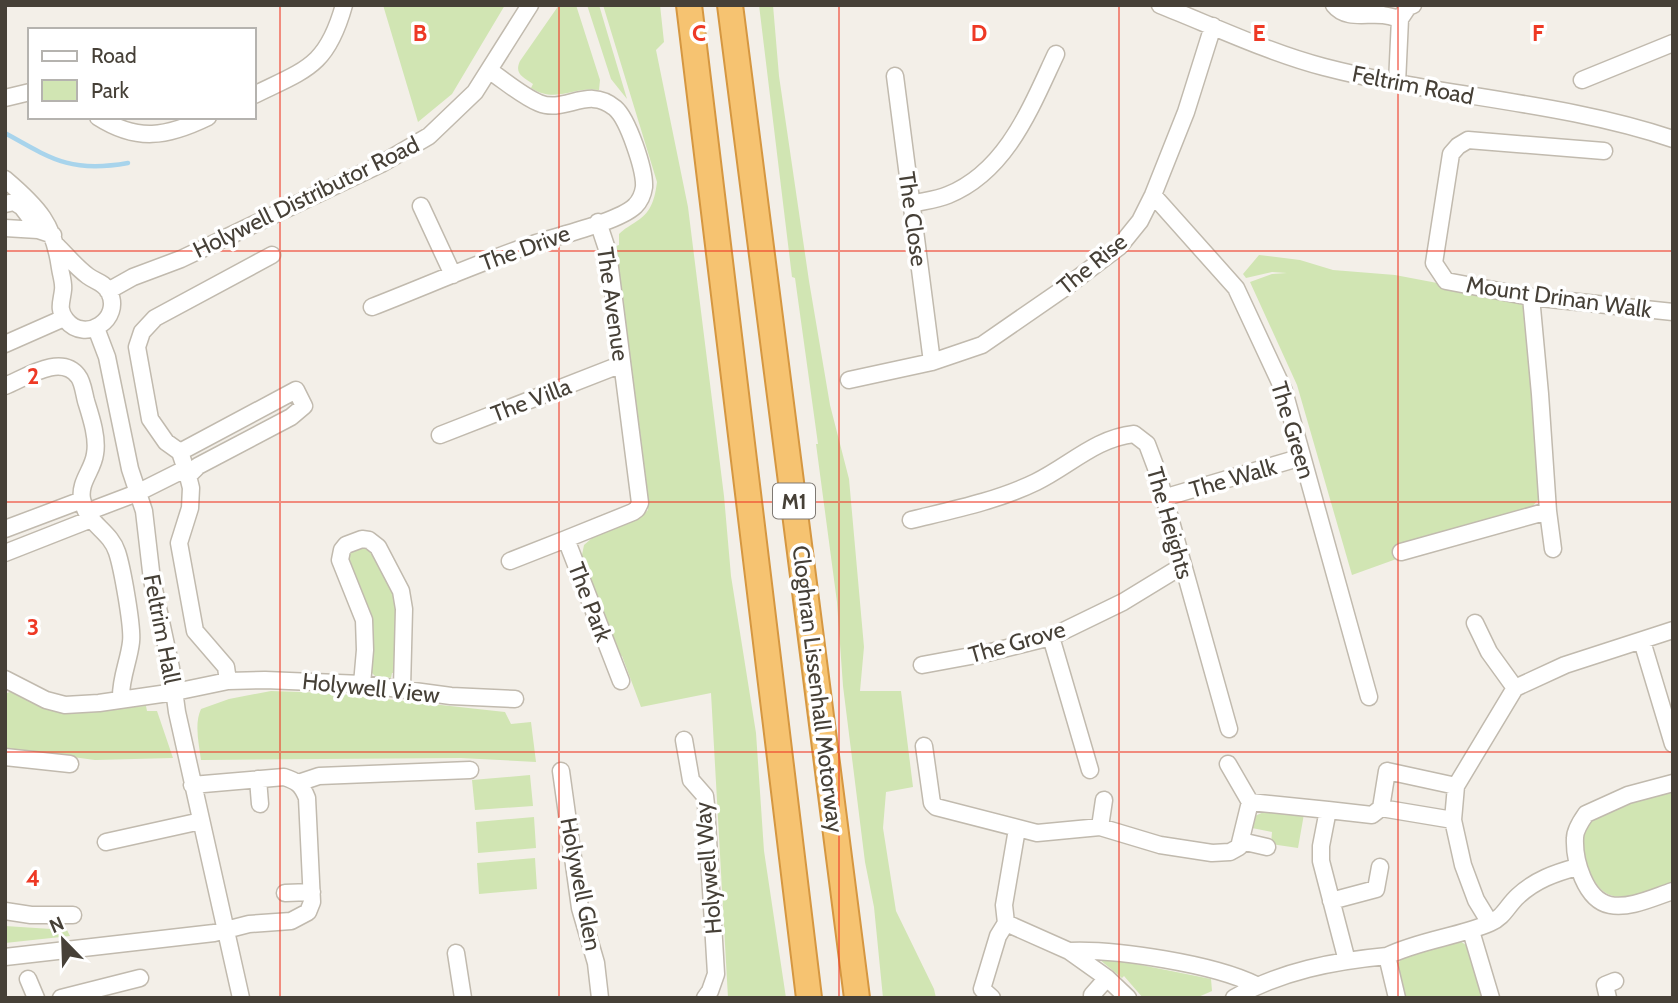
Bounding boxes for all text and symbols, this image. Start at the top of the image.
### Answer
text: B [413,19,427,47]
text: C [692,19,706,47]
text: D [971,19,987,47]
text: E [1252,19,1266,47]
text: F [1532,19,1544,47]
legend [28,28,256,119]
text: Road [91,43,137,68]
street label: Feltrim Road [1350,60,1476,110]
text: Park [91,78,129,103]
street label: Holywell Distributor Road [188,130,424,264]
street label: The Close [893,170,934,268]
street label: The Drive [476,219,574,277]
street label: The Rise [1052,227,1133,301]
street label: The Avenue [591,245,635,363]
street label: Mount Drinan Walk [1464,270,1654,324]
text: 2 [27,362,39,390]
street label: The Villa [487,372,575,428]
street label: The Green [1265,378,1321,482]
street label: The Walk [1186,452,1280,504]
street label: The Heights [1141,464,1199,582]
road number: M1 [773,484,815,518]
street label: Cloghran Lissenhall Motorway [786,544,850,835]
street label: The Park [562,558,618,646]
street label: Feltrim Hall [138,572,186,687]
text: 3 [27,613,39,641]
street label: The Grove [965,615,1069,669]
street label: Holywell View [301,667,441,709]
street label: Holywell Way [688,800,728,935]
street label: Holywell Glen [554,815,608,953]
text: 4 [26,864,40,892]
north arrow [28,905,98,975]
text: N [46,912,67,938]

